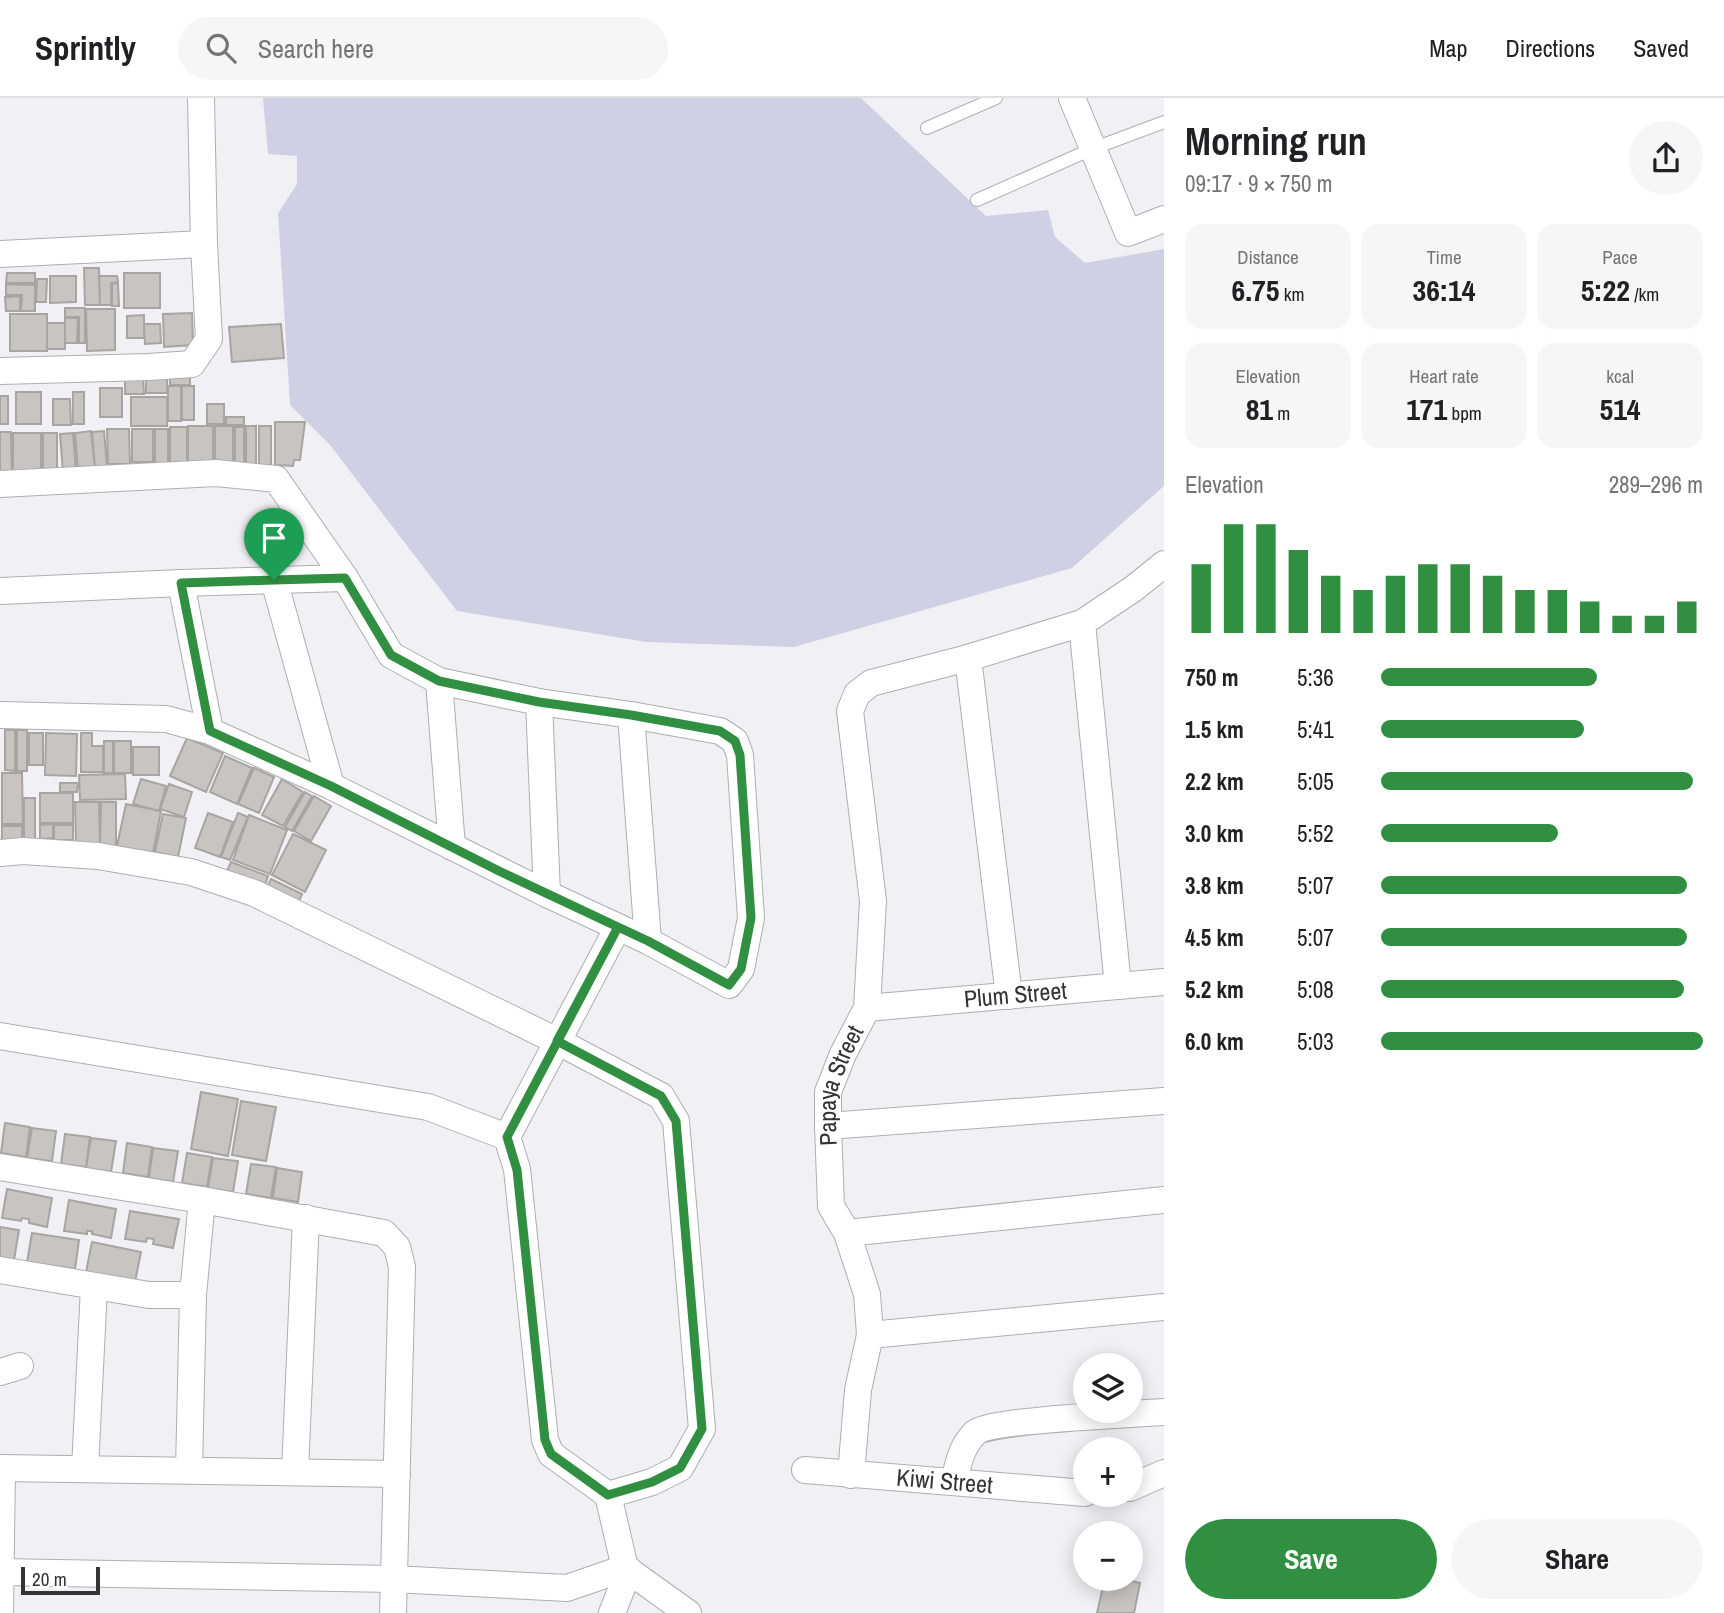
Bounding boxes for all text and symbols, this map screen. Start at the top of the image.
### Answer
search box [178,17,668,80]
text: Sprintly [35,26,136,70]
icon: search [202,29,240,67]
text: Search here [258,31,374,66]
text: Map [1429,32,1467,64]
text: Directions [1505,32,1595,64]
text: Saved [1633,32,1689,64]
text: Morning run [1185,116,1367,167]
button: share [1629,121,1703,195]
text: 09:17 · 9 × 750 m [1185,168,1332,199]
text: Distance [1237,244,1299,270]
text: Time [1426,244,1462,270]
text: Pace [1602,244,1638,270]
text: 6.75 [1232,270,1279,310]
text: 36:14 [1413,270,1475,310]
text: 5:22 [1581,270,1630,310]
text: km [1279,281,1305,307]
text: /km [1630,281,1659,307]
text: Elevation [1236,363,1300,389]
text: Heart rate [1409,363,1479,389]
text: kcal [1606,363,1634,389]
text: 81 [1246,389,1273,429]
text: 171 [1406,389,1447,429]
text: 514 [1599,389,1641,429]
text: m [1273,400,1290,426]
text: bpm [1447,400,1482,426]
text: Elevation [1185,469,1264,500]
text: 289–296 m [1609,469,1703,500]
pin [244,508,304,580]
icon: arrive [255,519,293,557]
text: 750 m [1185,662,1238,693]
text: 5:36 [1297,662,1334,693]
text: 1.5 km [1185,714,1244,745]
text: 5:41 [1297,714,1334,745]
text: 2.2 km [1185,766,1244,797]
text: 5:05 [1297,766,1334,797]
text: 3.0 km [1185,818,1244,849]
text: 5:52 [1297,818,1334,849]
text: 3.8 km [1185,870,1244,901]
text: 5:07 [1297,870,1334,901]
text: 4.5 km [1185,922,1244,953]
text: 5:07 [1297,922,1334,953]
street label: Plum Street [963,974,1069,1014]
text: 5.2 km [1185,974,1244,1005]
text: 5:08 [1297,974,1334,1005]
street label: Papaya Street [811,1019,871,1146]
text: 6.0 km [1185,1026,1244,1057]
text: 5:03 [1297,1026,1334,1057]
map controls [1073,1353,1143,1591]
button: layers [1073,1353,1143,1423]
button: + [1073,1437,1143,1507]
street label: Kiwi Street [895,1461,994,1500]
button: Save [1185,1519,1437,1599]
button: Share [1451,1519,1703,1599]
button: − [1073,1521,1143,1591]
scale bar [21,1564,100,1596]
text: 20 m [32,1566,67,1592]

